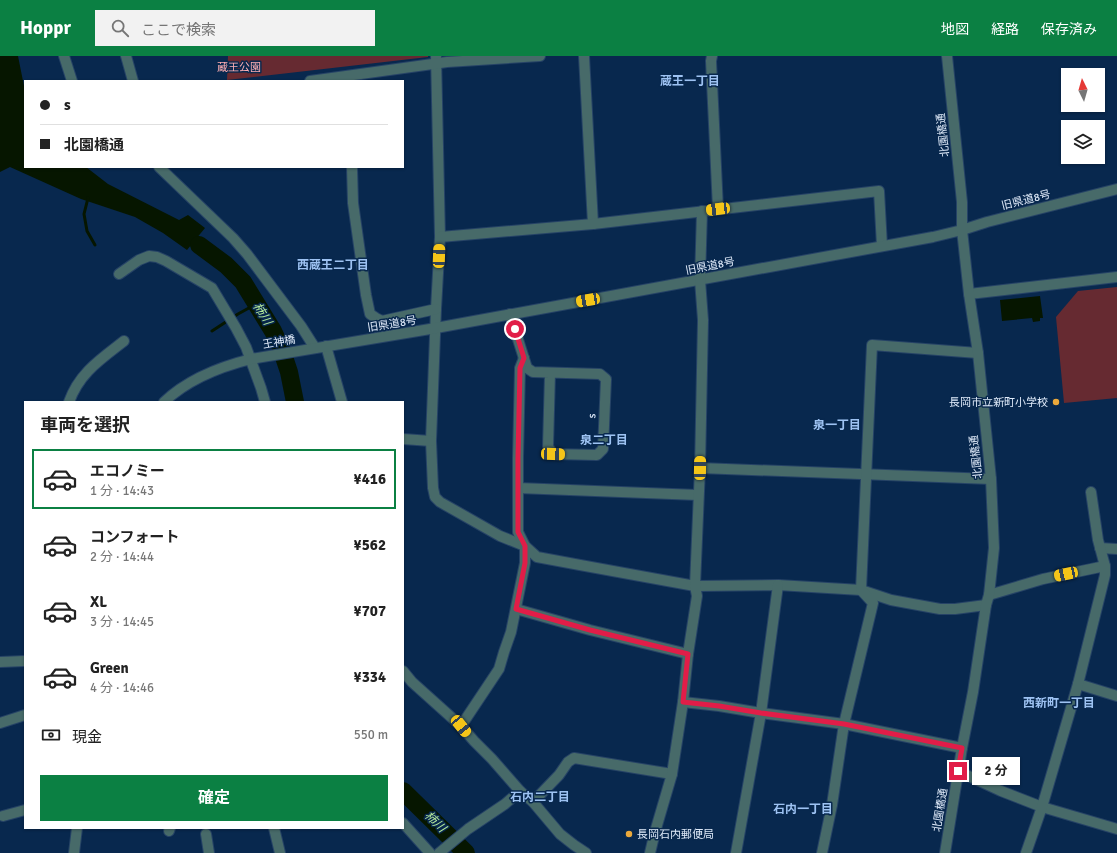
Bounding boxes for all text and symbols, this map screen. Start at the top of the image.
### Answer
search box [95,10,375,46]
text: Hoppr [20,16,71,40]
icon: search [109,17,131,39]
text: ここで検索 [141,21,216,39]
text: 地図 [941,21,969,38]
text: 経路 [991,21,1019,38]
text: 保存済み [1041,21,1097,38]
park label: 蔵王公園 [217,61,261,74]
north arrow [1061,68,1105,112]
map controls [1061,68,1105,164]
district label: 蔵王一丁目 [660,74,720,89]
text: s [64,96,71,114]
street label: 北園橋通 [934,112,952,158]
button: layers [1061,120,1105,164]
text: 北園橋通 [64,136,124,154]
street label: 旧県道8号 [1000,188,1052,212]
car [705,202,731,216]
car [433,244,445,268]
street label: 旧県道8号 [684,255,736,277]
district label: 西蔵王二丁目 [297,258,369,273]
car [575,292,601,308]
water label: 柿川 [249,300,276,330]
street label: 旧県道8号 [366,314,418,334]
route start [506,320,524,338]
street label: 王神橋 [262,333,296,351]
place label: 長岡市立新町小学校 [949,396,1048,409]
marker: 長岡市立新町小学校 [1051,397,1061,407]
street label: s [585,413,599,419]
text: 車両を選択 [40,414,130,436]
district label: 泉一丁目 [813,418,861,433]
district label: 泉二丁目 [580,433,628,448]
street label: 北園橋通 [967,434,985,480]
car [541,448,565,460]
car [694,456,706,480]
icon: car [42,461,78,497]
text: エコノミー [90,462,165,480]
text: ¥416 [354,470,386,488]
text: 1 分 · 14:43 [90,483,154,499]
icon: car [42,527,78,563]
text: コンフォート [90,528,180,546]
text: ¥562 [354,536,386,554]
text: 2 分 · 14:44 [90,549,154,565]
car [1053,566,1079,582]
icon: car [42,593,78,629]
text: XL [90,593,107,611]
text: ¥707 [354,602,386,620]
text: 3 分 · 14:45 [90,614,154,630]
icon: car [42,659,78,695]
text: Green [90,659,129,677]
text: ¥334 [354,668,386,686]
text: 4 分 · 14:46 [90,680,154,696]
district label: 西新町一丁目 [1023,696,1095,711]
car [449,713,473,739]
icon: cash [40,724,62,746]
text: 550 m [354,727,388,743]
text: 現金 [72,728,102,746]
callout: 2 分 [972,757,1020,785]
route end [949,762,967,780]
text: 2 分 [985,763,1007,779]
button: 確定 [40,775,388,821]
street label: 北園橋通 [930,787,950,833]
district label: 石内二丁目 [510,790,570,805]
district label: 石内一丁目 [773,802,833,817]
water label: 柿川 [421,808,450,837]
place label: 長岡石内郵便局 [637,828,714,841]
marker: 長岡石内郵便局 [624,829,634,839]

